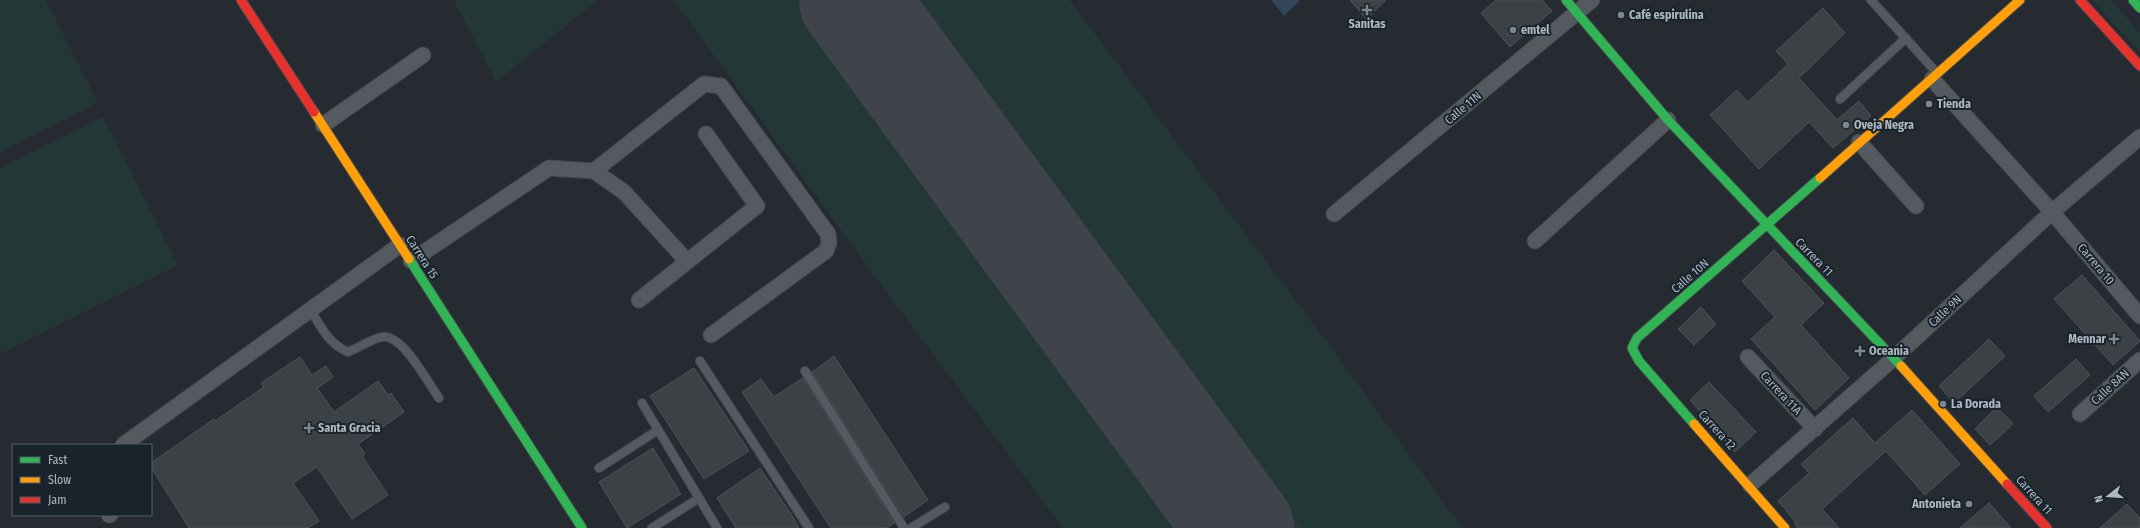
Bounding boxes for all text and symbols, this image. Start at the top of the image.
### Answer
marker: Sanitas [1361,4,1373,16]
place label: Café espirulina [1629,8,1704,22]
marker: Café espirulina [1616,10,1626,20]
place label: Sanitas [1349,17,1386,31]
place label: emtel [1521,23,1550,37]
marker: emtel [1508,25,1518,35]
street label: Calle 11N [1442,89,1484,127]
place label: Tienda [1937,97,1971,111]
marker: Tienda [1924,99,1934,109]
place label: Oveja Negra [1854,118,1914,132]
marker: Oveja Negra [1841,120,1851,130]
street label: Carrera 15 [403,233,441,282]
street label: Carrera 11 [1792,235,1836,279]
street label: Carrera 10 [2075,241,2117,287]
street label: Calle 10N [1668,256,1712,296]
street label: Calle 9N [1926,292,1964,330]
place label: Mennar [2068,332,2107,346]
marker: Mennar [2109,334,2119,344]
place label: Oceania [1869,344,1909,358]
marker: Oceania [1854,345,1866,357]
street label: Calle 8AN [2088,366,2132,408]
street label: Carrera 11A [1758,369,1805,418]
place label: La Dorada [1951,397,2001,411]
marker: La Dorada [1938,399,1948,409]
street label: Carrera 12 [1696,407,1738,453]
place label: Santa Gracia [318,421,380,435]
marker: Santa Gracia [303,422,315,434]
legend [12,444,152,516]
text: Fast [48,453,67,467]
text: Slow [48,473,71,487]
street label: Carrera 11 [2013,473,2055,517]
north arrow [2088,476,2128,516]
text: Jam [48,493,66,507]
text: N [2092,494,2106,504]
place label: Antonieta [1911,497,1961,511]
marker: Antonieta [1964,499,1974,509]

